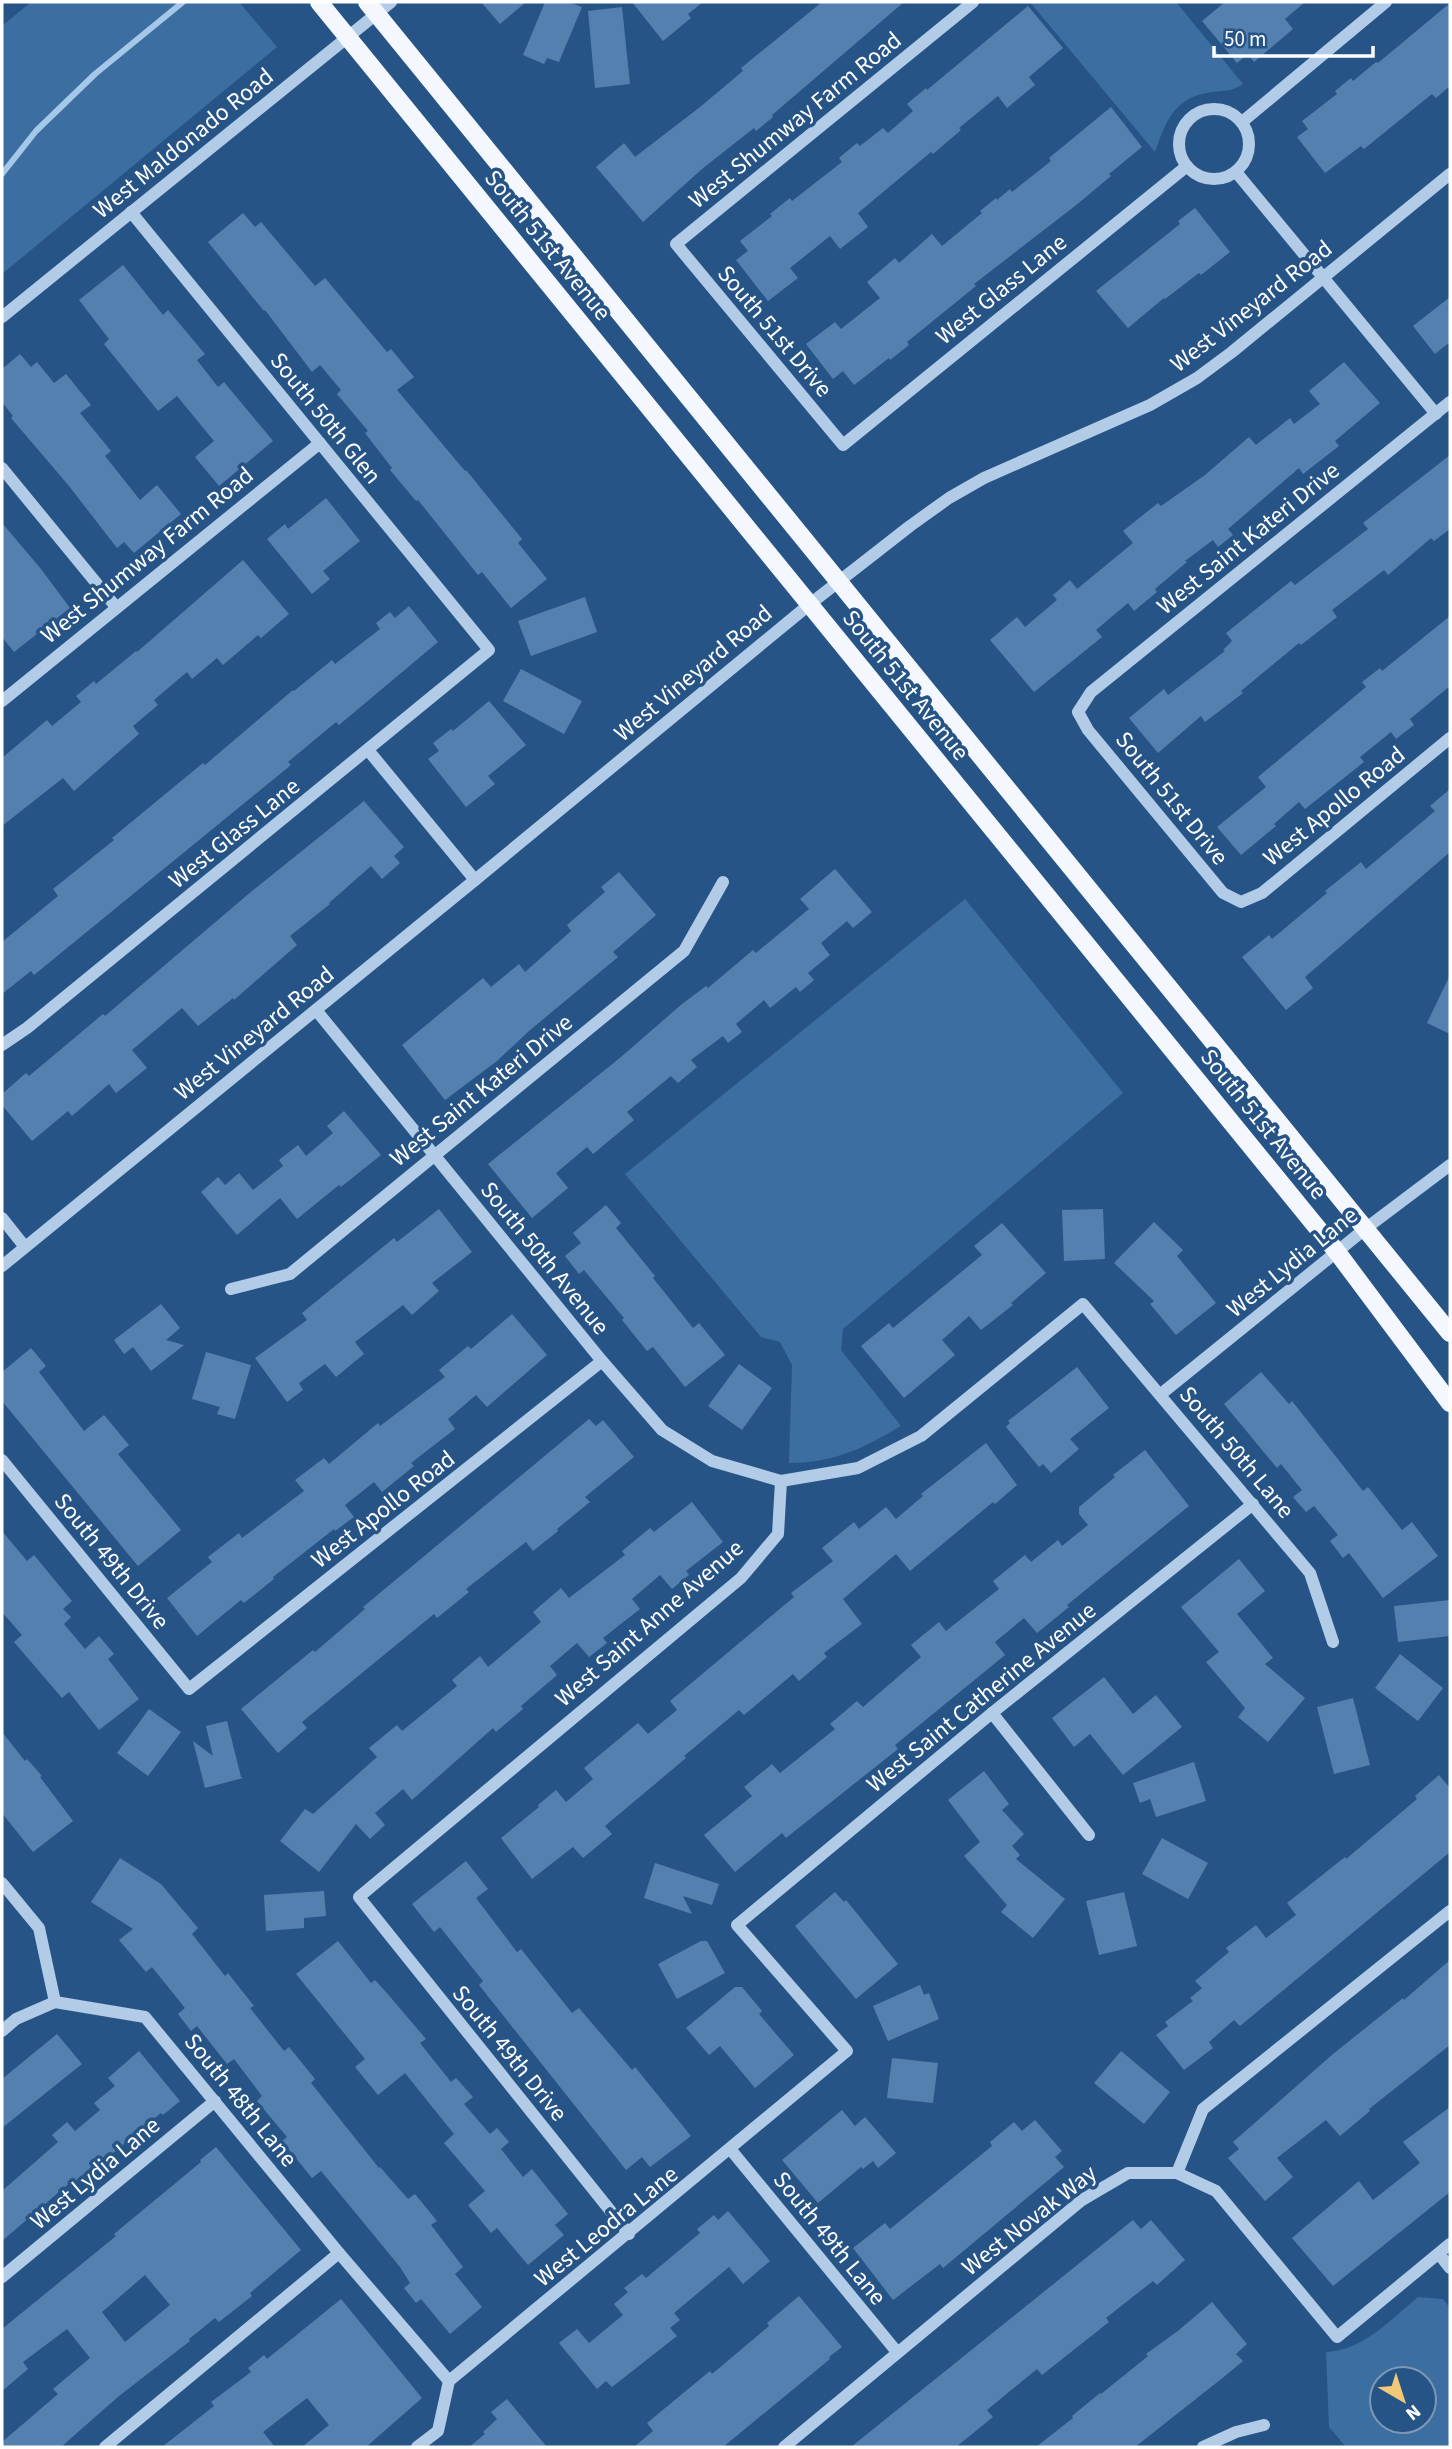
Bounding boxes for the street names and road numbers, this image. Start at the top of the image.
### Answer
street label: West Shumway Farm Road [681,23,909,217]
street label: West Maldonado Road [86,60,281,227]
street label: South 51st Avenue [476,162,619,328]
street label: West Glass Lane [928,225,1074,353]
street label: West Vineyard Road [1163,232,1340,381]
street label: South 51st Drive [709,258,840,405]
street label: South 50th Glen [261,345,390,492]
street label: West Saint Kateri Drive [1149,454,1347,623]
street label: West Shumway Farm Road [33,458,261,652]
street label: West Vineyard Road [607,597,780,750]
street label: South 51st Avenue [834,602,977,768]
street label: South 51st Drive [1107,724,1237,873]
street label: West Apollo Road [1256,738,1413,875]
street label: West Glass Lane [161,769,307,897]
street label: West Vineyard Road [167,958,342,1109]
street label: West Saint Kateri Drive [382,1006,580,1175]
street label: South 51st Avenue [1192,1041,1335,1207]
street label: South 50th Avenue [472,1174,618,1343]
street label: West Lydia Lane [1219,1198,1366,1326]
street label: South 50th Lane [1171,1378,1303,1526]
street label: West Apollo Road [304,1442,463,1577]
street label: South 49th Drive [46,1486,178,1637]
street label: West Saint Anne Avenue [547,1531,751,1715]
street label: West Saint Catherine Avenue [859,1594,1104,1801]
street label: South 49th Drive [444,1978,576,2129]
street label: South 48th Lane [176,2026,306,2175]
street label: West Lydia Lane [23,2109,168,2238]
street label: West Novak Way [954,2156,1104,2284]
street label: West Leodra Lane [527,2157,686,2295]
street label: South 49th Lane [765,2164,895,2313]

